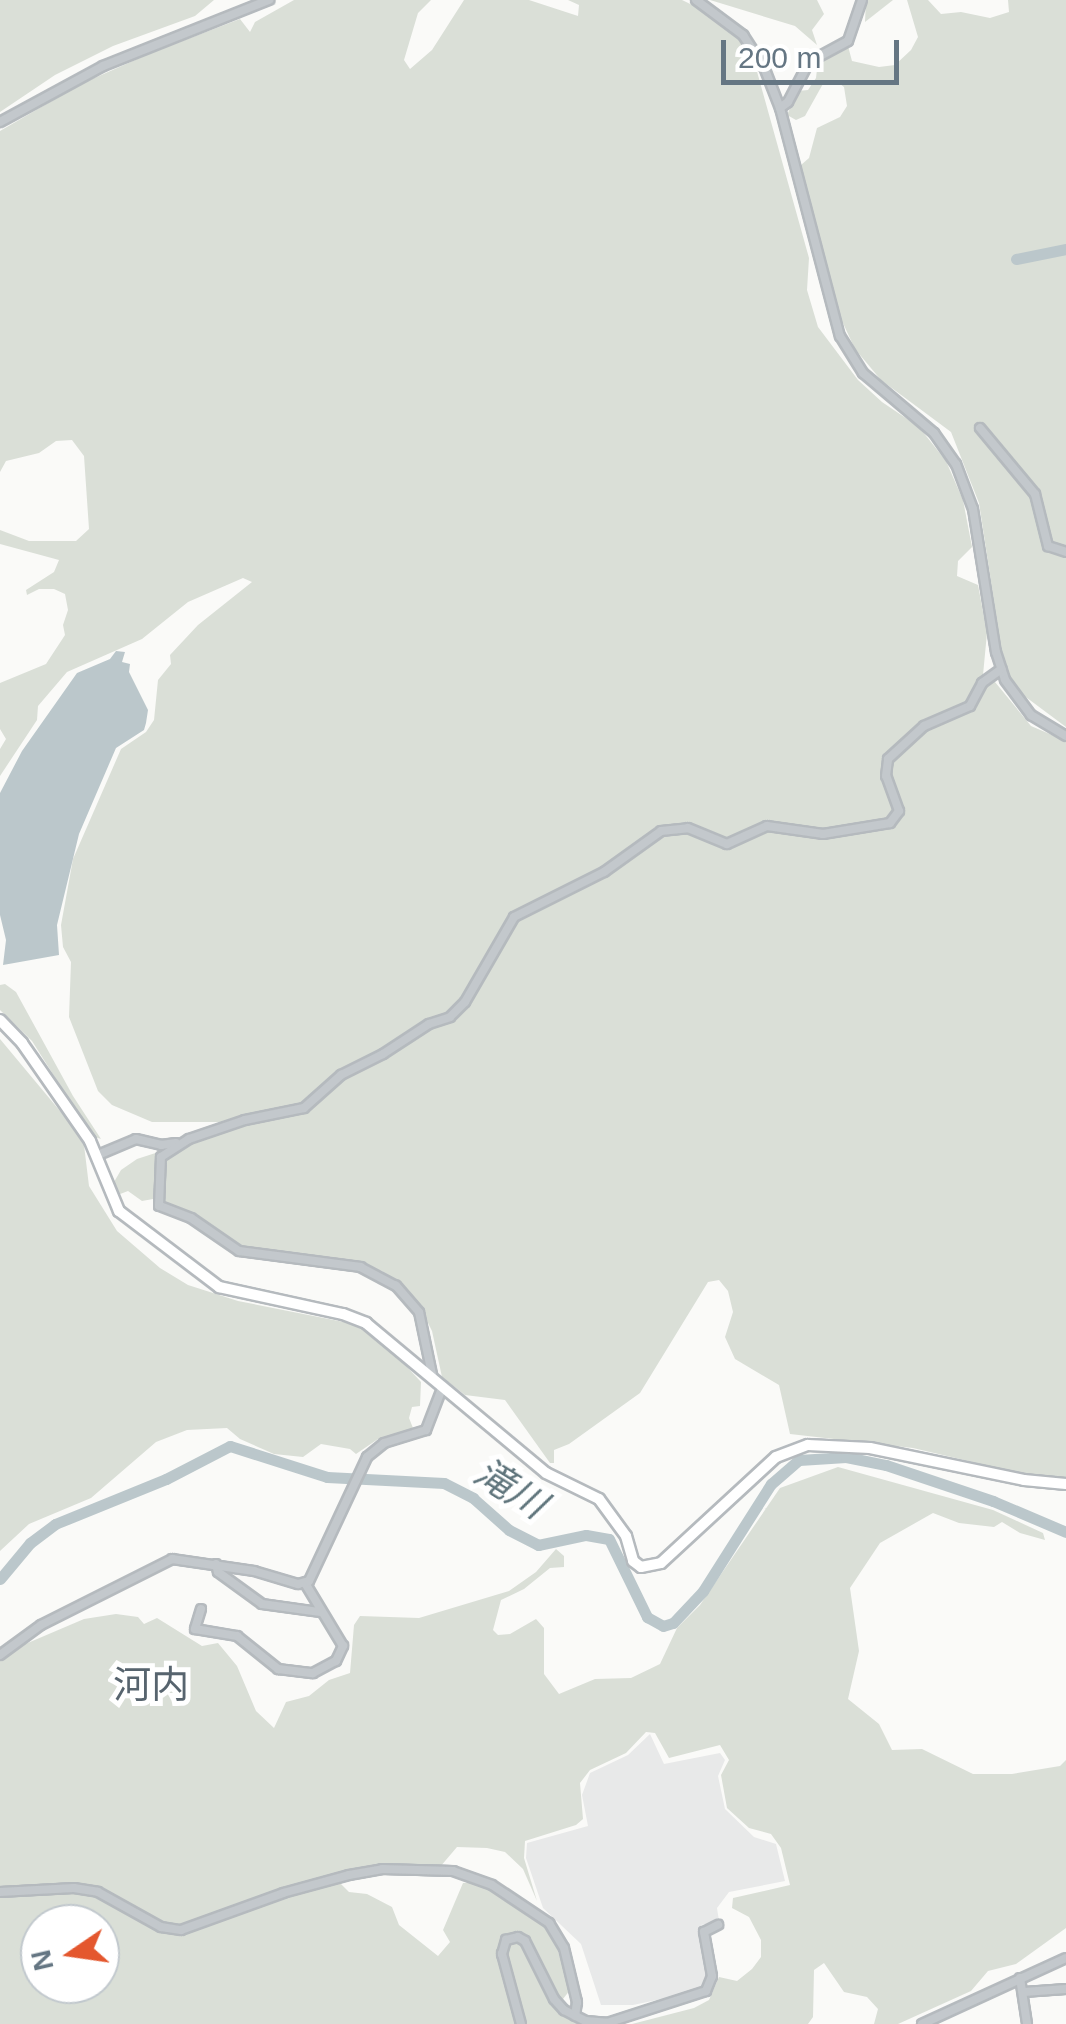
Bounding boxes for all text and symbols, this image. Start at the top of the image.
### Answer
scale bar [726,20,904,82]
text: 200 m [738,41,821,74]
water label: 滝川 [466,1450,554,1528]
district label: 河内 [113,1663,189,1709]
north arrow [20,1904,120,2004]
text: N [25,1947,60,1974]

